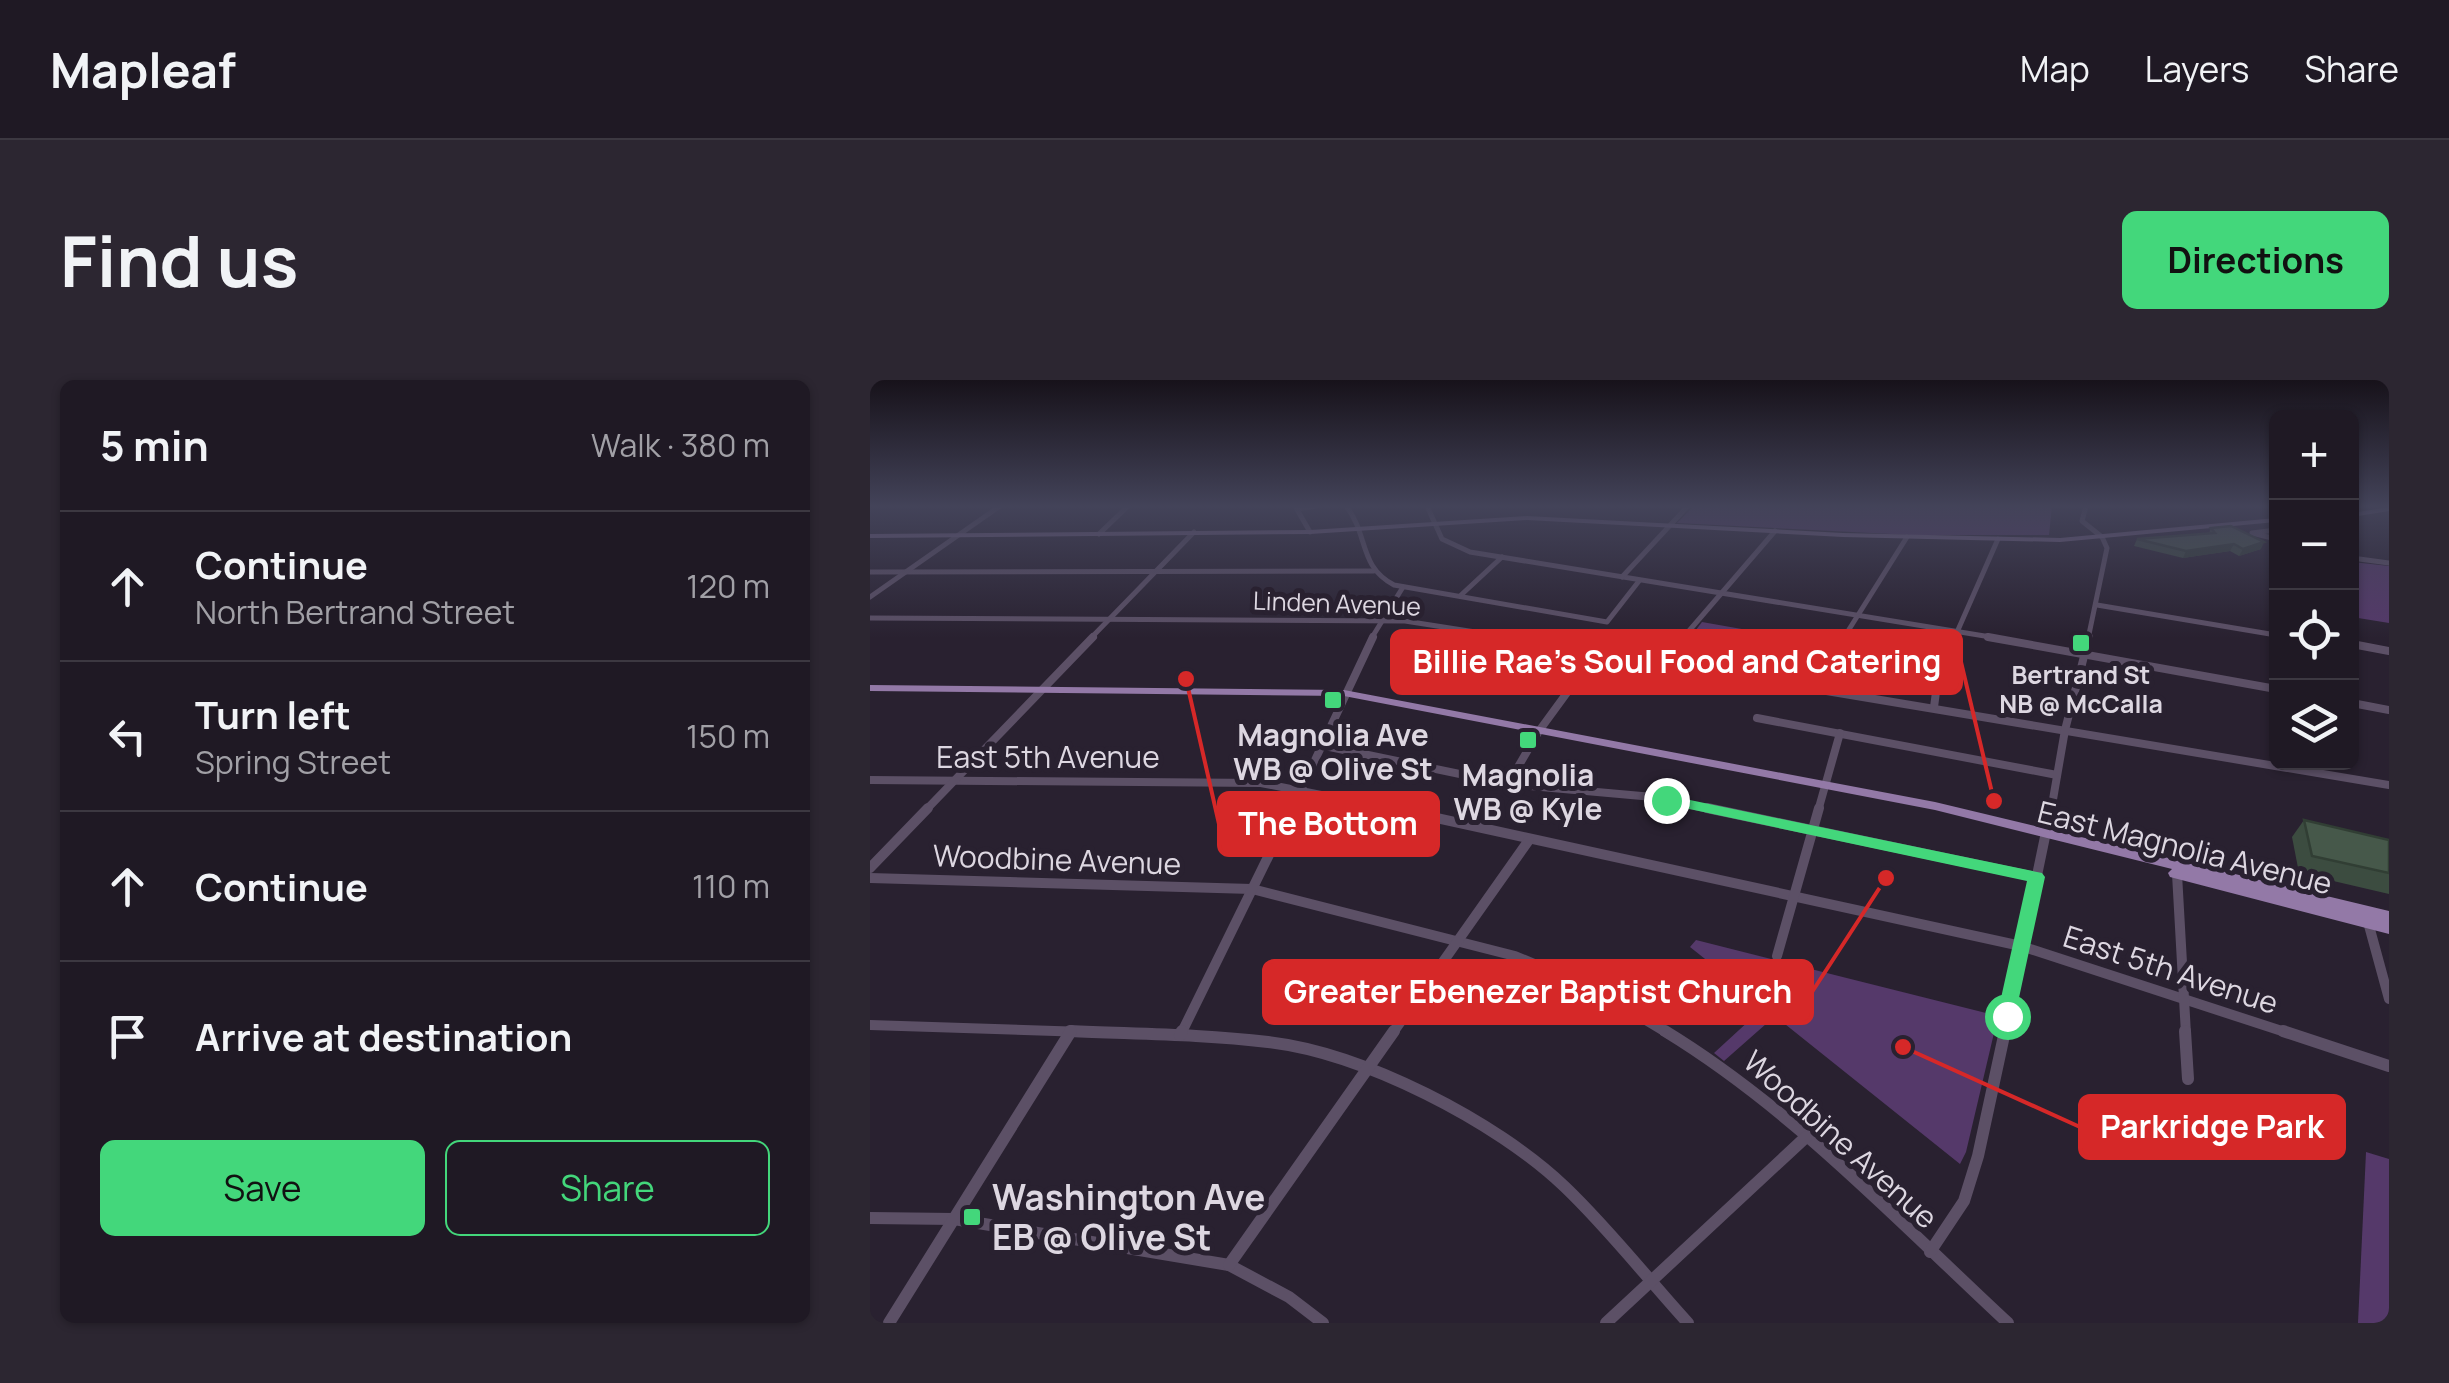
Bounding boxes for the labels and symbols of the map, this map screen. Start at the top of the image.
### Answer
street label: Linden Avenue [1253,583,1421,623]
callout: Billie Rae's Soul Food and Catering [1392,631,1961,693]
marker: Bertrand St NB @ McCalla [2070,632,2092,654]
text: Billie Rae's Soul Food and Catering [1412,639,1942,683]
place label: Bertrand St NB @ McCalla [1999,657,2163,721]
marker: Magnolia Ave WB @ Olive St [1322,689,1344,711]
place label: Magnolia Ave WB @ Olive St [1233,714,1433,789]
marker: Magnolia WB @ Kyle [1517,729,1539,751]
street label: East 5th Avenue [936,736,1160,777]
place label: Magnolia WB @ Kyle [1454,754,1602,829]
route end [1644,778,1690,824]
street label: East Magnolia Avenue [2034,791,2336,903]
callout: The Bottom [1219,793,1438,855]
text: The Bottom [1238,801,1418,845]
street label: Woodbine Avenue [932,834,1182,884]
street label: East 5th Avenue [2058,915,2284,1023]
callout: Greater Ebenezer Baptist Church [1264,961,1812,1023]
text: Greater Ebenezer Baptist Church [1284,969,1792,1013]
route start [1985,994,2031,1040]
street label: Woodbine Avenue [1735,1041,1947,1237]
callout: Parkridge Park [2080,1096,2344,1158]
text: Parkridge Park [2100,1104,2325,1148]
place label: Washington Ave EB @ Olive St [992,1173,1265,1261]
marker: Washington Ave EB @ Olive St [961,1206,983,1228]

